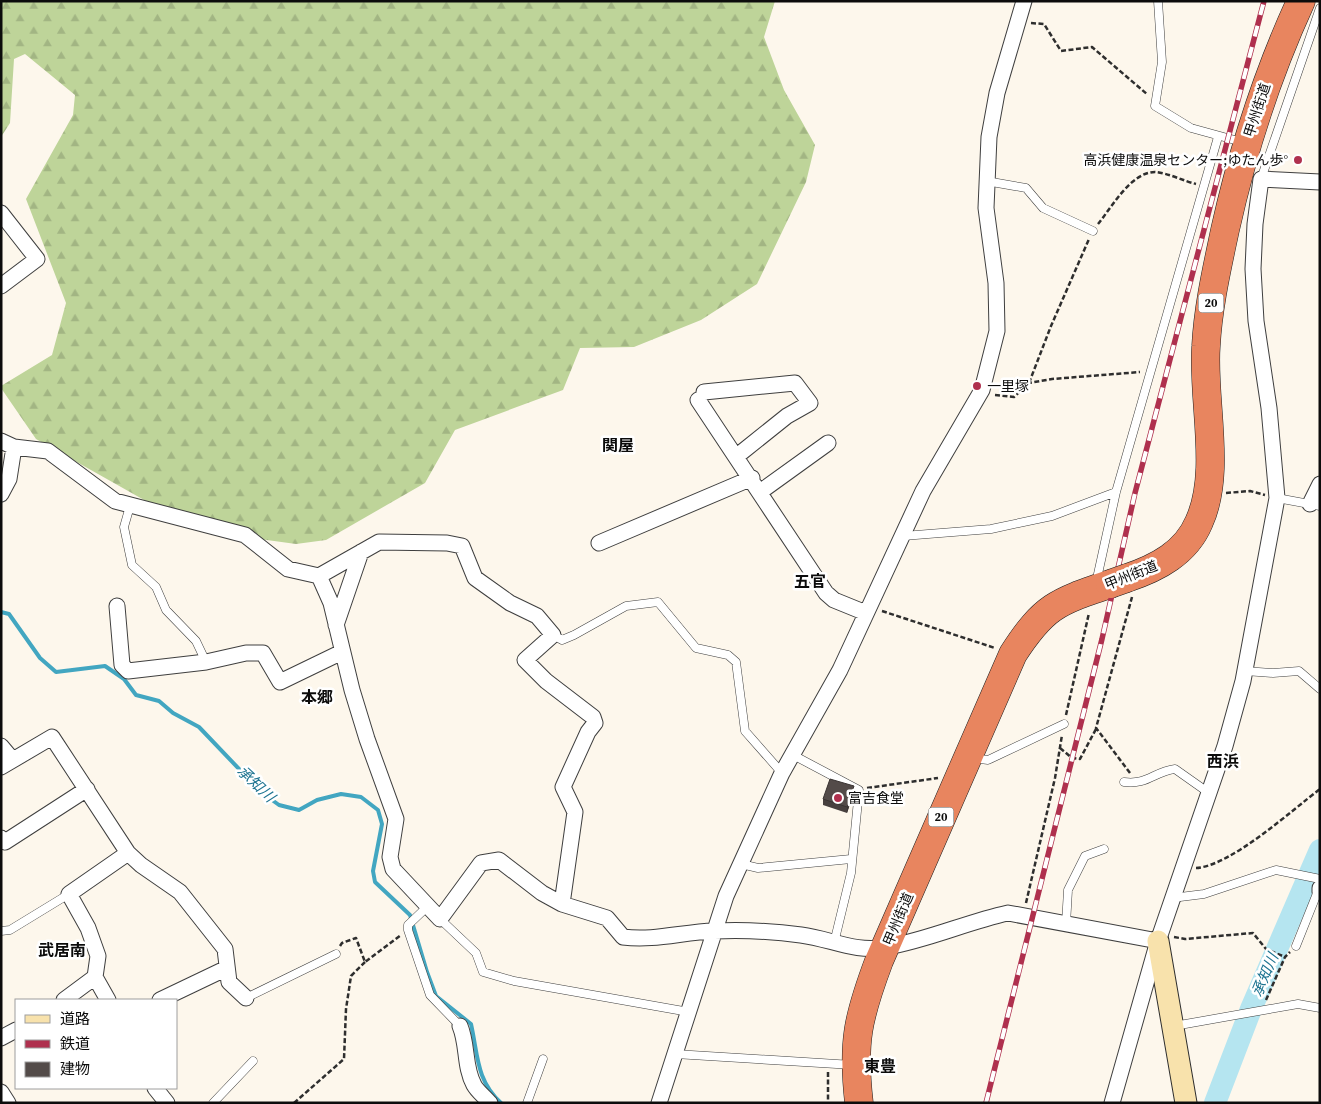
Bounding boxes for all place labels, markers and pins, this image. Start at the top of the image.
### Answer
place label: 高浜健康温泉センター;ゆたん歩° [1083,150,1288,170]
marker: 高浜健康温泉センター;ゆたん歩° [1292,154,1304,166]
place label: 一里塚 [987,376,1029,396]
marker: 一里塚 [971,380,983,392]
place label: 富吉食堂 [848,788,904,808]
marker: 富吉食堂 [832,792,844,804]

